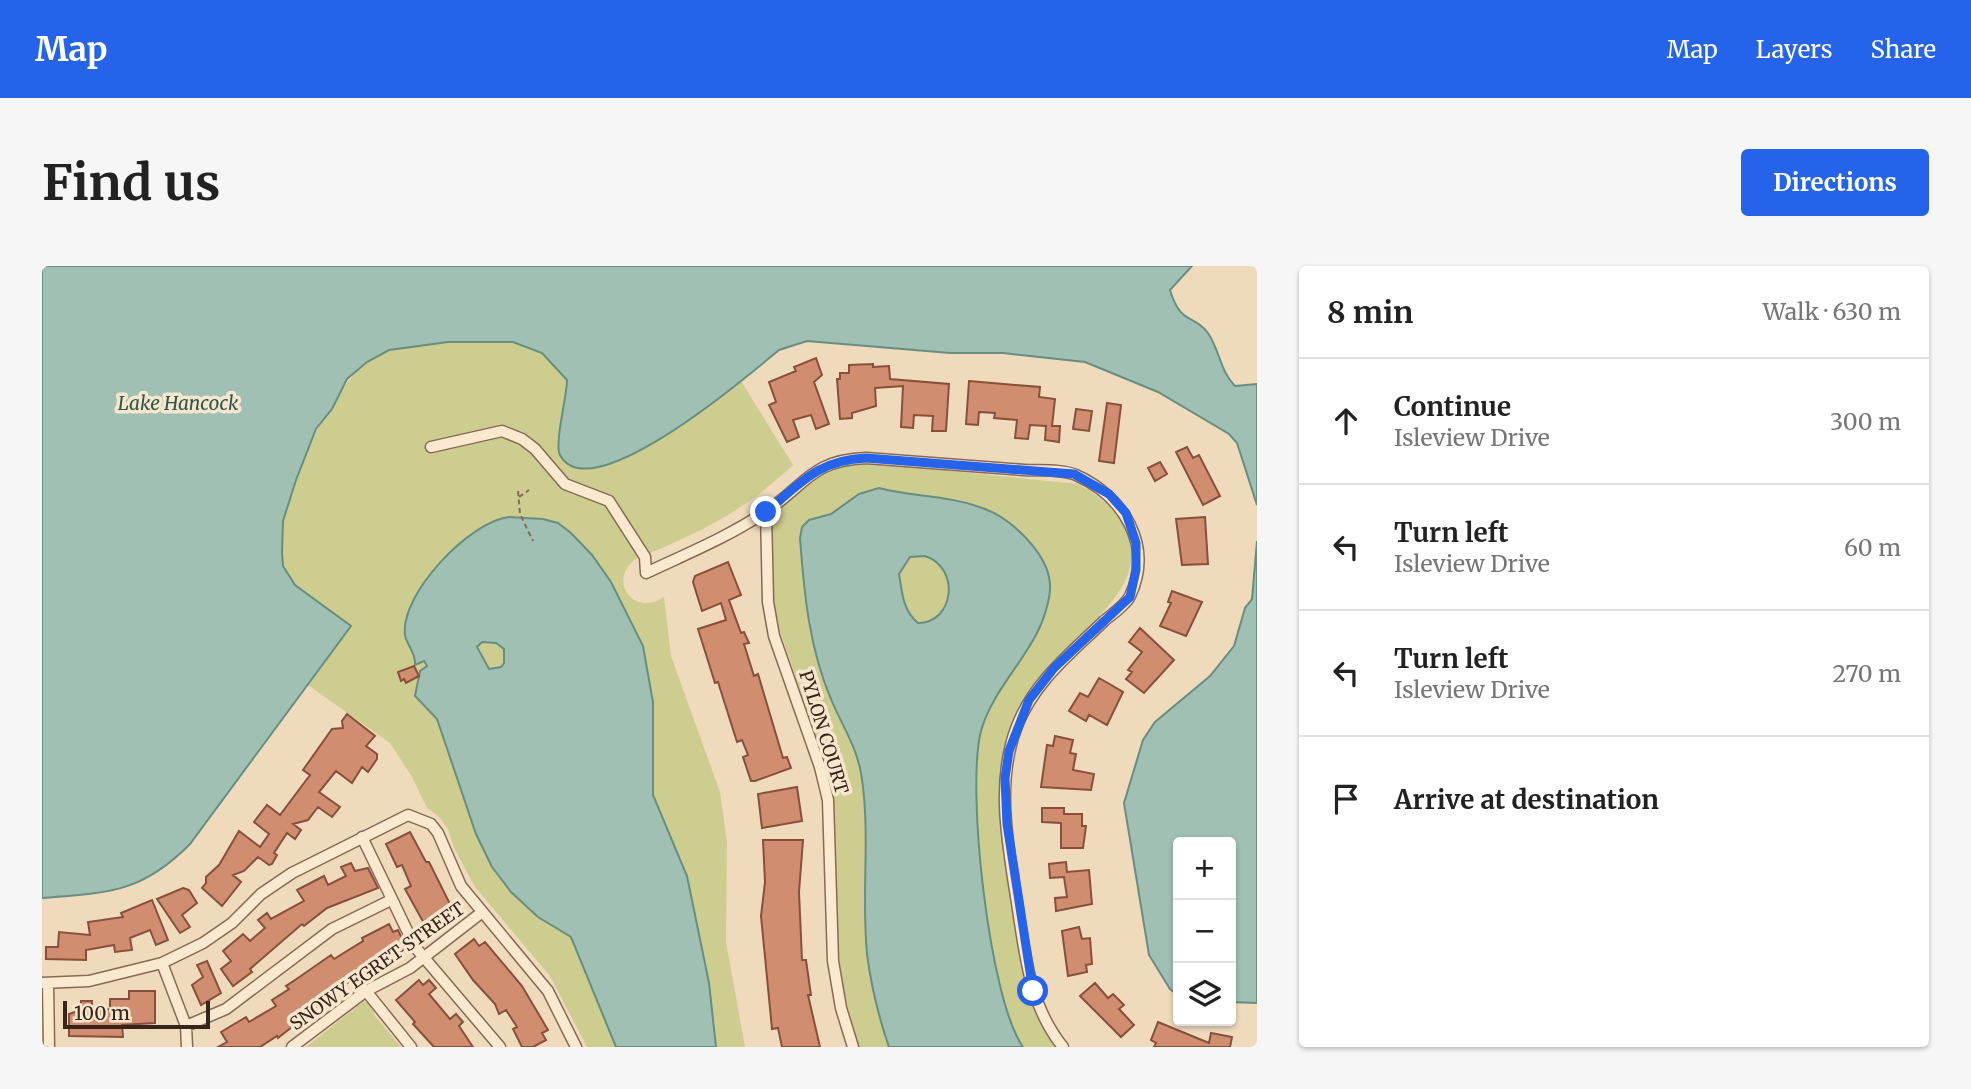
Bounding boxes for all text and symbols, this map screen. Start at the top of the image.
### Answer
text: Map [35,29,108,70]
text: Map [1667,34,1718,65]
text: Layers [1756,34,1832,65]
text: Share [1870,34,1936,65]
button: Directions [1741,149,1929,216]
text: Find us [42,152,220,213]
text: 8 min [1327,293,1413,331]
text: Walk · 630 m [1763,297,1901,326]
text: Continue [1394,390,1511,423]
water label: Lake Hancock [118,391,239,415]
icon: ahead [1327,402,1365,440]
text: 300 m [1830,407,1901,436]
text: Isleview Drive [1394,423,1550,452]
route end [750,496,781,527]
text: Turn left [1394,516,1508,549]
icon: left [1327,528,1365,566]
text: 60 m [1844,533,1901,562]
text: Isleview Drive [1394,549,1550,578]
text: Turn left [1394,642,1508,675]
icon: left [1327,654,1365,692]
text: 270 m [1833,659,1901,688]
street label: PYLON COURT [794,667,854,797]
text: Isleview Drive [1394,675,1550,704]
icon: arrive [1327,780,1365,818]
text: Arrive at destination [1394,783,1659,816]
map controls [1173,837,1236,1026]
button: + [1173,837,1236,900]
street label: SNOWY EGRET STREET [285,897,469,1035]
button: − [1173,900,1236,963]
button: layers [1173,963,1236,1026]
route start [1017,975,1048,1006]
scale bar [63,998,210,1030]
text: 100 m [74,1001,130,1025]

